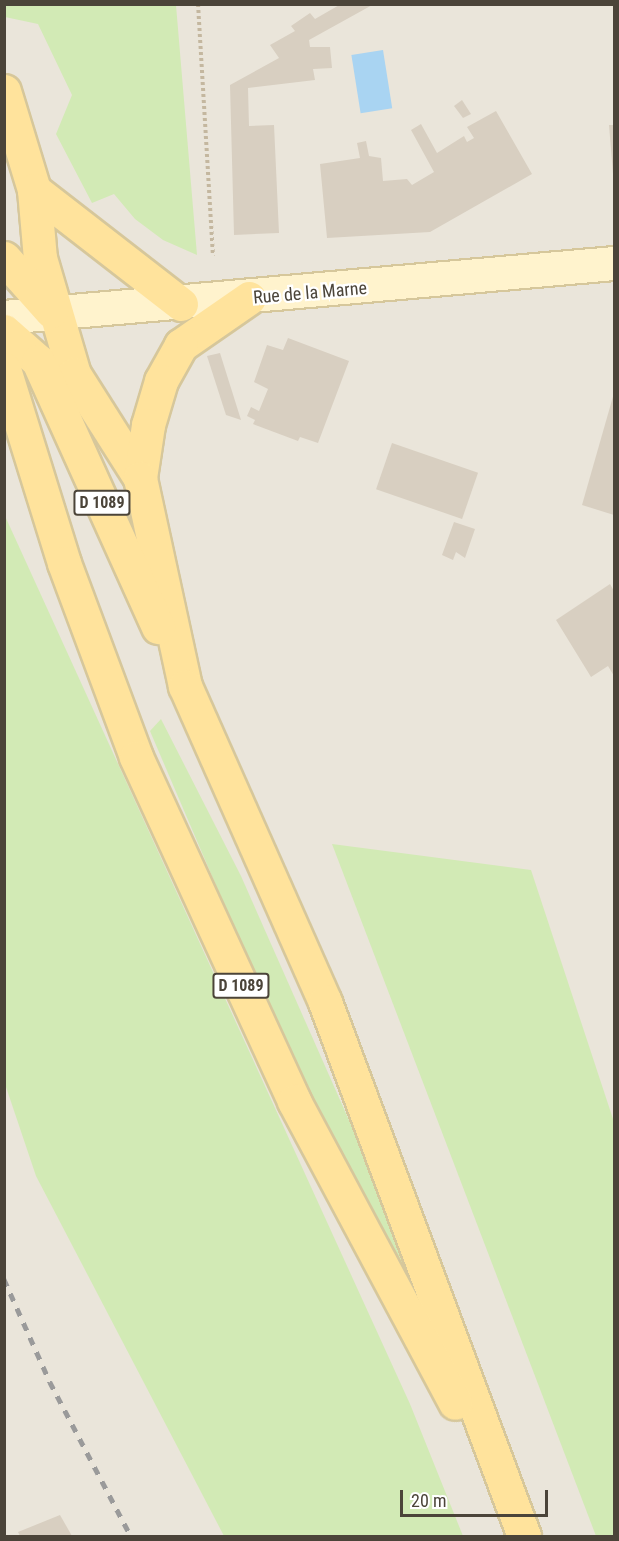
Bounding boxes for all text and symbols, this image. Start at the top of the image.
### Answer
street label: Rue de la Marne [252,277,368,309]
road number: D 1089 [72,490,132,516]
road number: D 1089 [211,973,271,999]
scale bar [403,1478,552,1516]
text: 20 m [411,1490,446,1511]

